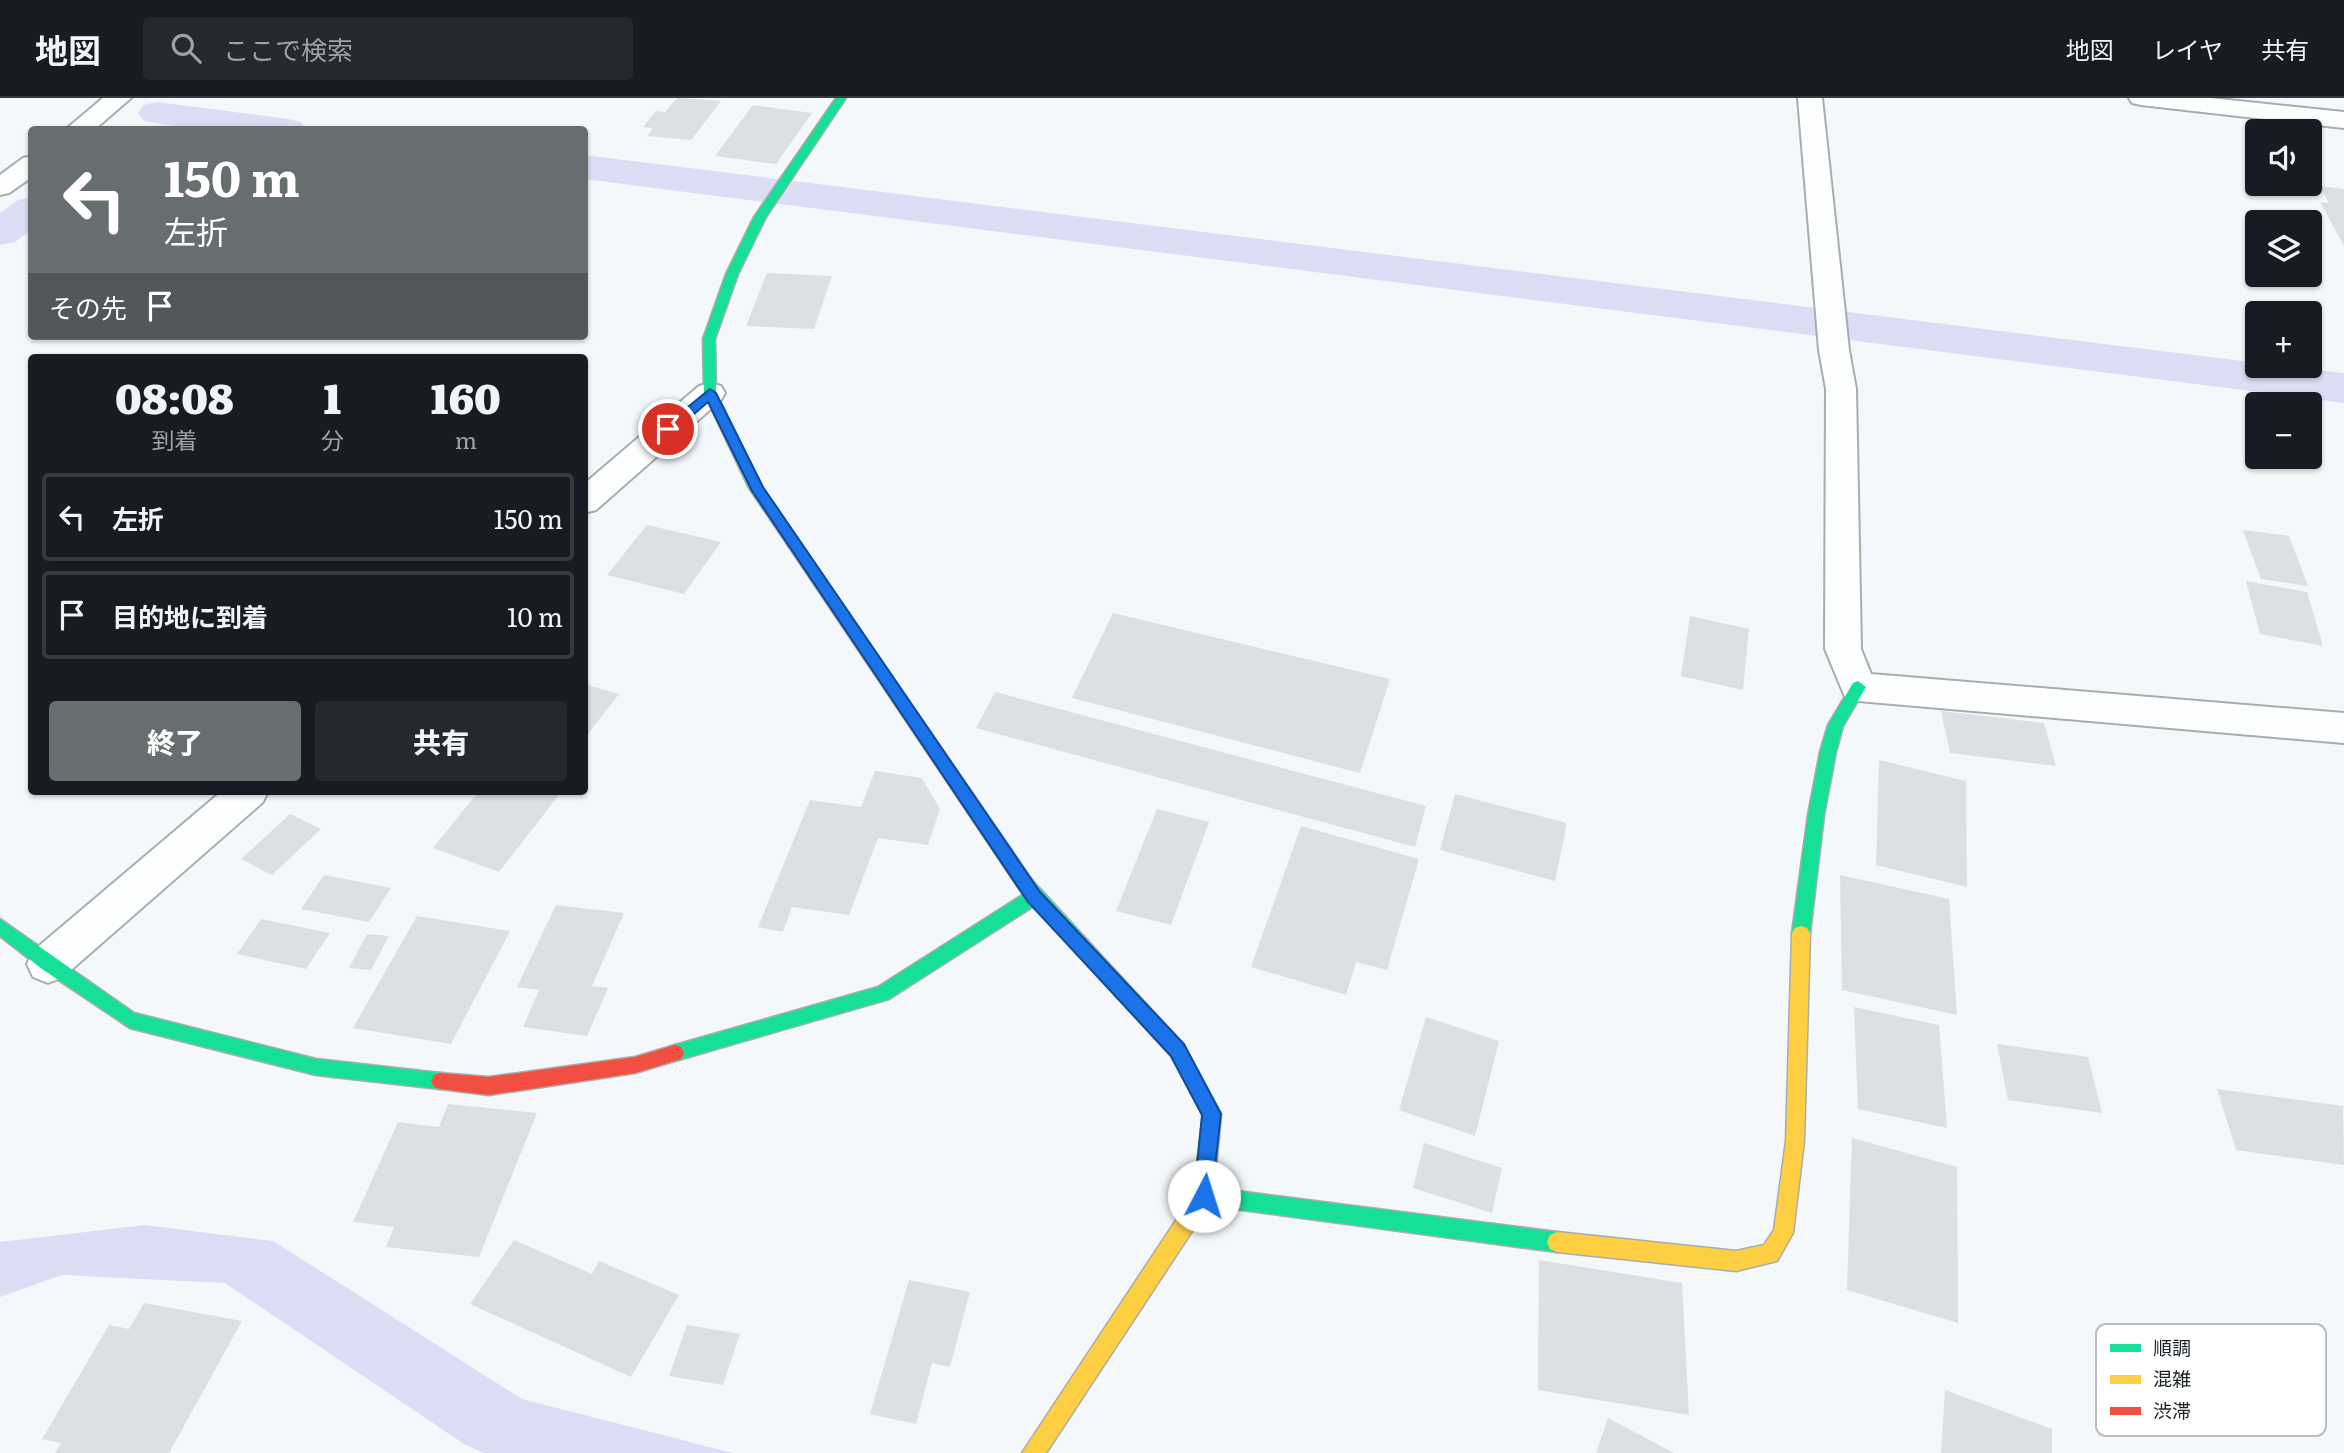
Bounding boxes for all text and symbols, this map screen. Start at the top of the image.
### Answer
search box [143,17,633,80]
text: 地図 [35,24,101,73]
icon: search [167,29,205,67]
text: ここで検索 [223,29,353,68]
text: 地図 [2066,31,2114,66]
text: レイヤ [2152,31,2223,66]
text: 共有 [2261,31,2309,66]
map controls [2245,119,2322,469]
button: sound [2245,119,2322,196]
text: 150 m [164,139,300,212]
icon: left [49,154,140,245]
text: 左折 [164,206,228,254]
button: layers [2245,210,2322,287]
text: その先 [49,287,127,326]
icon: arrive [141,287,179,325]
button: + [2245,301,2322,378]
text: 08:08 [115,365,234,427]
text: 1 [324,365,341,427]
text: 160 [431,365,501,427]
button: − [2245,392,2322,469]
pin [638,399,698,459]
icon: arrive [649,410,687,448]
text: 到着 [151,422,197,456]
text: 分 [321,422,344,456]
text: m [455,422,477,456]
icon: left [53,498,91,536]
text: 左折 [112,498,164,537]
text: 150 m [494,498,563,537]
icon: arrive [53,596,91,634]
text: 目的地に到着 [112,596,268,635]
text: 10 m [507,596,563,635]
button: 終了 [49,701,301,781]
button: 共有 [315,701,567,781]
position arrow [1167,1159,1241,1233]
legend [2096,1324,2326,1436]
text: 順調 [2153,1333,2191,1361]
text: 混雑 [2153,1364,2191,1392]
text: 渋滞 [2153,1396,2191,1424]

